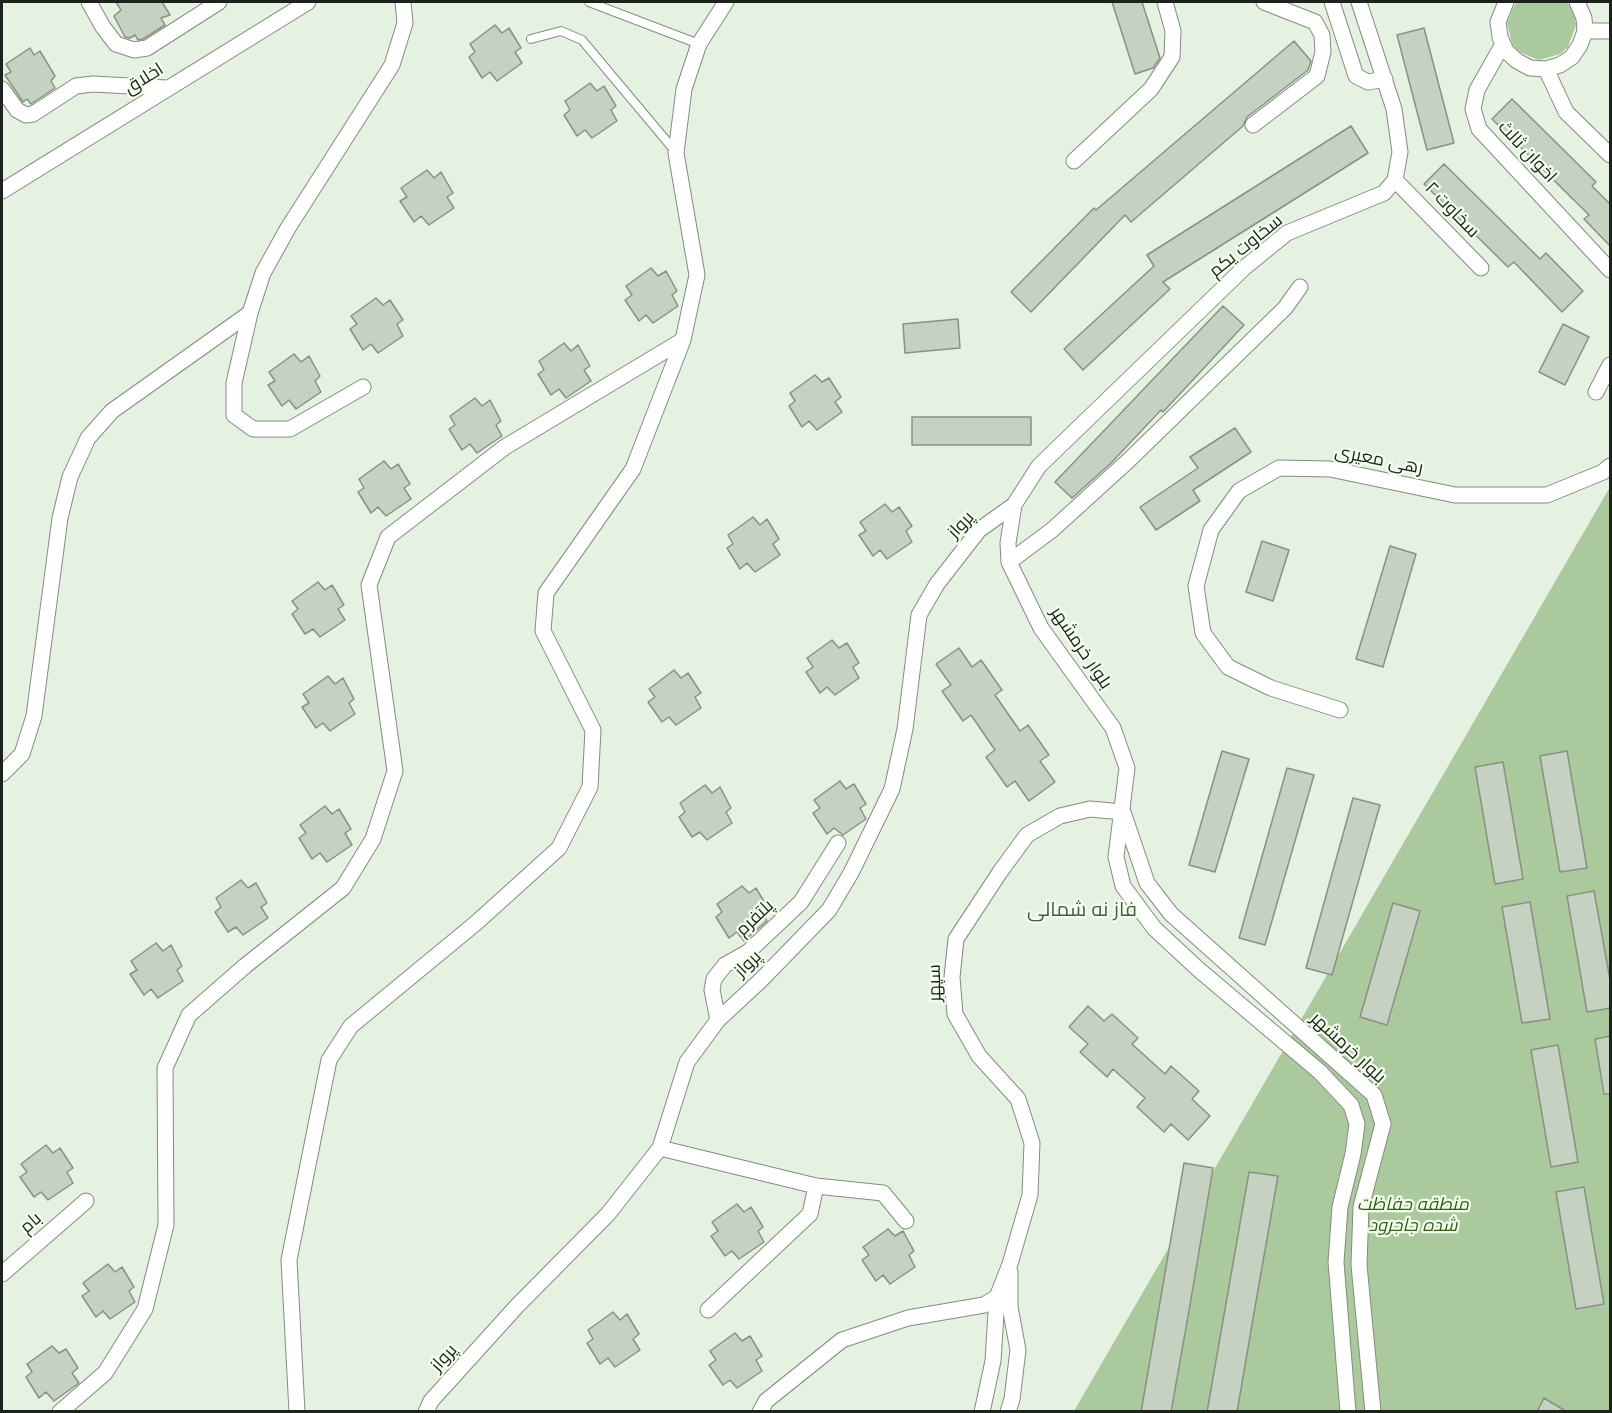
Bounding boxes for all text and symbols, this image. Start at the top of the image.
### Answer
street label: اخلاق [120,59,168,99]
street label: اخوان ثالث [1493,117,1561,187]
street label: سخاوت ۲ [1420,178,1484,242]
street label: سخاوت یکم [1205,210,1287,282]
street label: رهی معیری [1333,441,1425,479]
street label: پرواز [943,507,979,543]
street label: بلوار خرمشهر [1046,603,1116,693]
street label: پلتفرم [732,895,778,941]
district label: فاز نه شمالی [1027,898,1137,922]
street label: پرواز [730,946,766,982]
street label: سپهر [924,964,946,1002]
street label: بلوار خرمشهر [1306,1008,1390,1088]
park label: منطقه حفاظت شده جاجرود [1357,1194,1469,1236]
street label: بام [16,1208,46,1238]
street label: پرواز [426,1340,462,1376]

